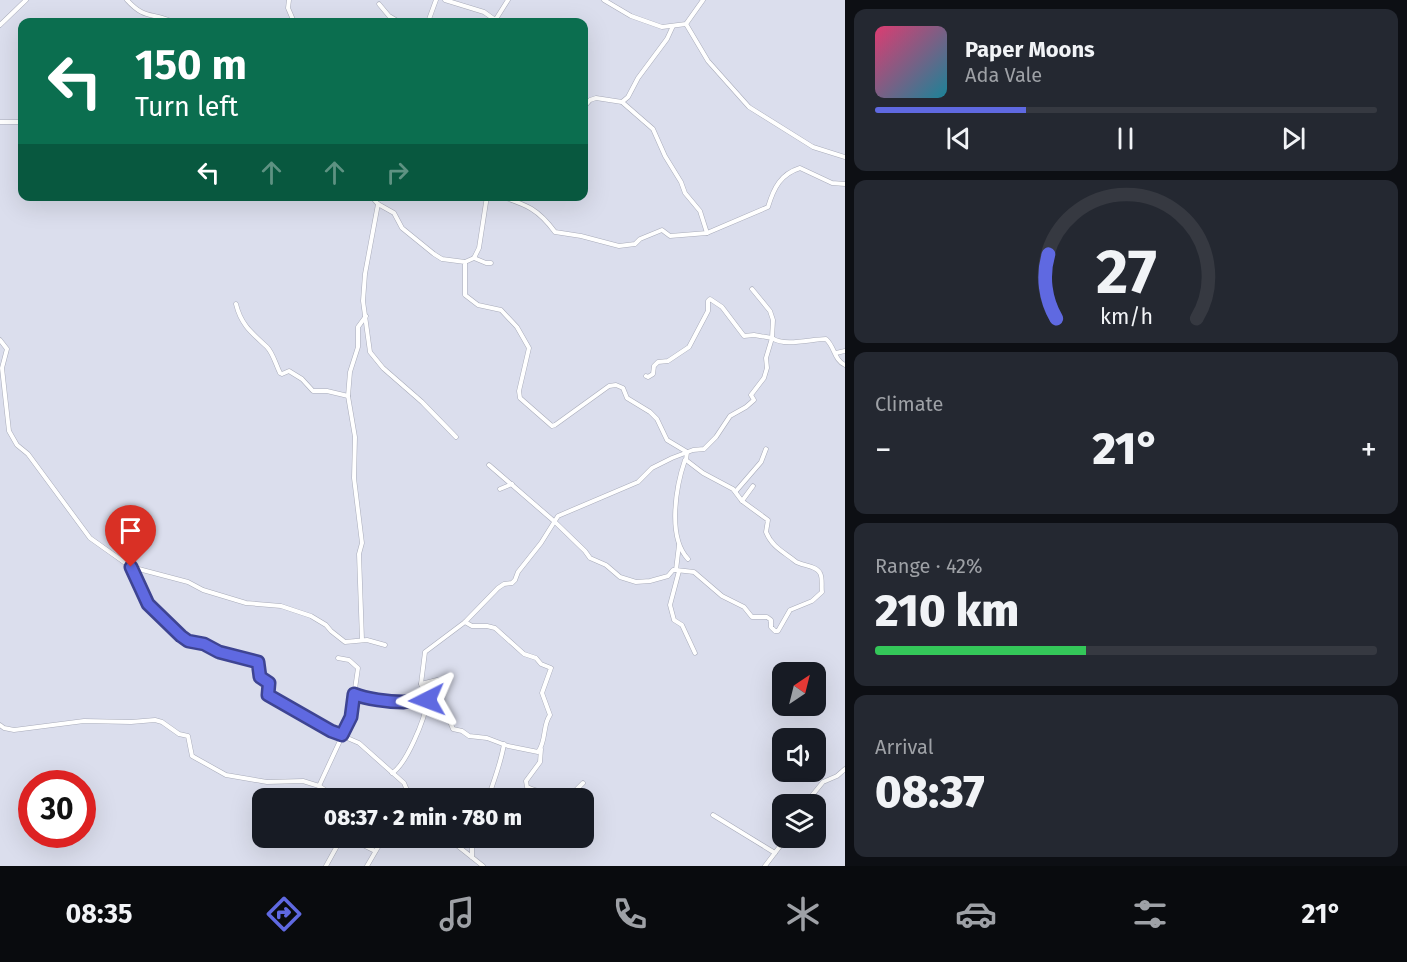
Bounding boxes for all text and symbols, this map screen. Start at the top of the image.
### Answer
text: Paper Moons [965,36,1095,63]
text: 150 m [135,40,247,90]
icon: left [36,42,114,120]
text: Ada Vale [965,63,1042,87]
text: Turn left [135,91,238,123]
icon: previous [942,122,975,155]
icon: pause [1109,122,1142,155]
icon: next [1277,122,1310,155]
icon: left [192,156,225,189]
icon: ahead [255,156,288,189]
icon: ahead [318,156,351,189]
icon: right [381,156,414,189]
text: 27 [1096,235,1156,310]
text: km/h [1099,304,1153,330]
text: Climate [875,392,943,416]
text: 21° [1092,422,1160,476]
text: − [875,430,892,470]
text: + [1361,430,1377,470]
pin [105,505,156,567]
icon: arrive [114,514,147,547]
text: Range · 42% [875,554,983,578]
text: 210 km [875,584,1019,638]
north arrow [772,662,826,716]
map controls [772,662,826,848]
position arrow [395,668,459,732]
button: sound [772,728,826,782]
text: Arrival [875,735,934,759]
text: 08:37 [875,765,985,819]
speed limit sign: 30 [18,770,96,848]
button: layers [772,794,826,848]
text: 08:37 · 2 min · 780 m [324,804,522,831]
icon: directions [263,893,305,935]
icon: music [436,893,478,935]
icon: phone [609,893,651,935]
icon: climate [782,893,824,935]
icon: car [955,893,997,935]
icon: filters [1129,893,1171,935]
text: 08:35 [66,898,132,930]
text: 21° [1302,898,1341,930]

